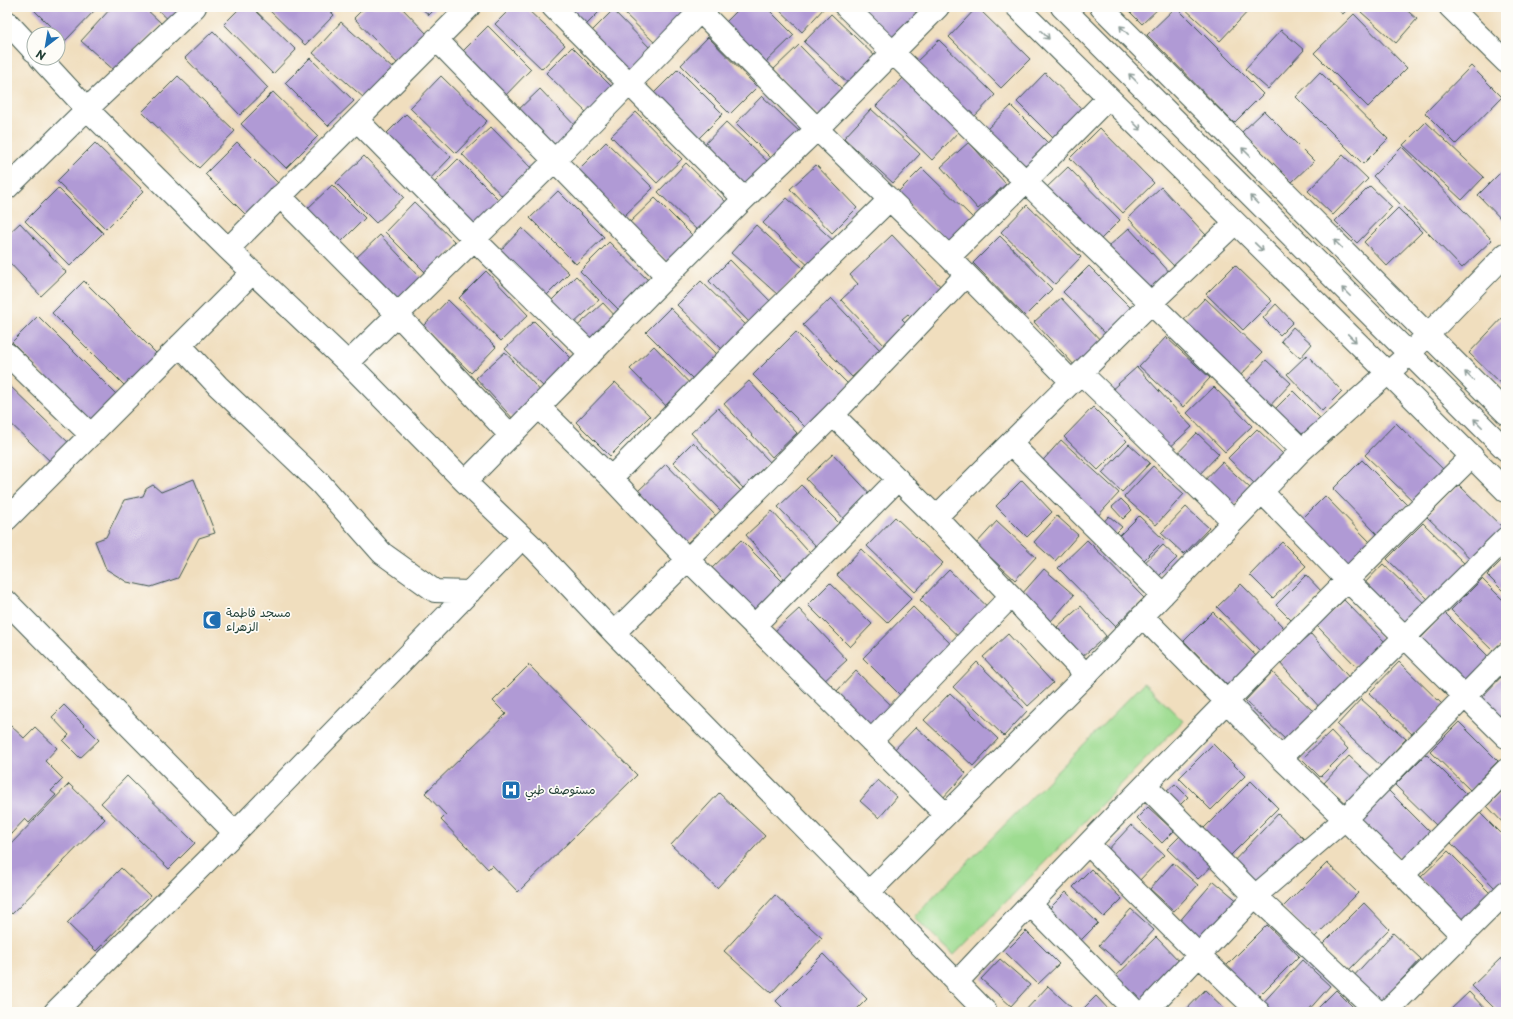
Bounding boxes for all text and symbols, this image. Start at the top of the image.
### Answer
one-way arrow [1119,25,1129,35]
north arrow [26,26,66,66]
one-way arrow [1040,30,1050,39]
text: N [32,45,49,65]
one-way arrow [1128,73,1138,83]
one-way arrow [1132,121,1142,131]
one-way arrow [1241,147,1251,157]
one-way arrow [1249,195,1259,205]
one-way arrow [1333,239,1343,249]
one-way arrow [1254,242,1264,252]
one-way arrow [1341,287,1351,297]
one-way arrow [1347,333,1357,343]
one-way arrow [1464,371,1474,381]
one-way arrow [1473,418,1483,428]
place label: مسجد فاطمة الزهراء [226,603,291,635]
mosque icon: مسجد فاطمة الزهراء [201,609,223,631]
hospital icon: مستوصف طبي [500,779,522,801]
place label: مستوصف طبي [525,780,596,801]

